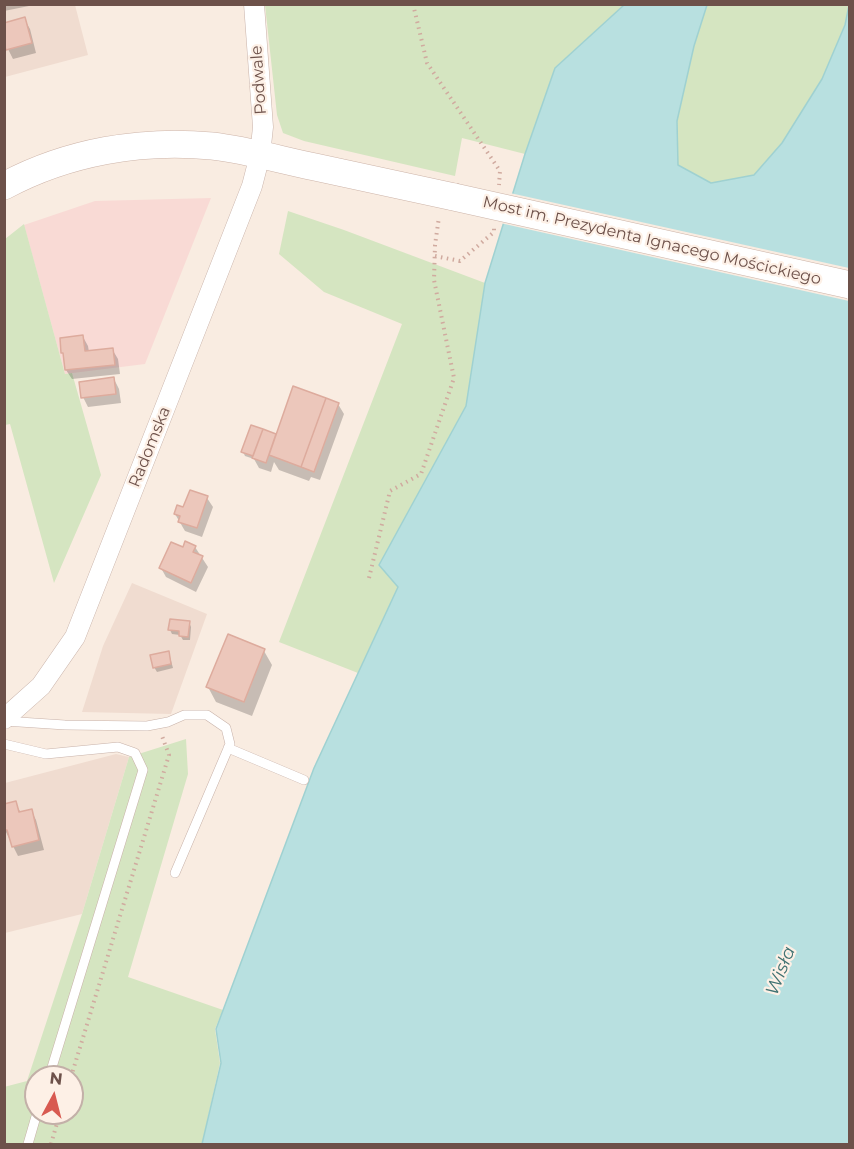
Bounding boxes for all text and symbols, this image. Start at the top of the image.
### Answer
street label: Podwale [247,45,271,115]
street label: Most im. Prezydenta Ignacego Mościckiego [481,193,823,289]
street label: Radomska [125,404,175,490]
water label: Wisła [762,944,800,998]
north arrow [24,1065,84,1125]
text: N [48,1068,64,1089]

